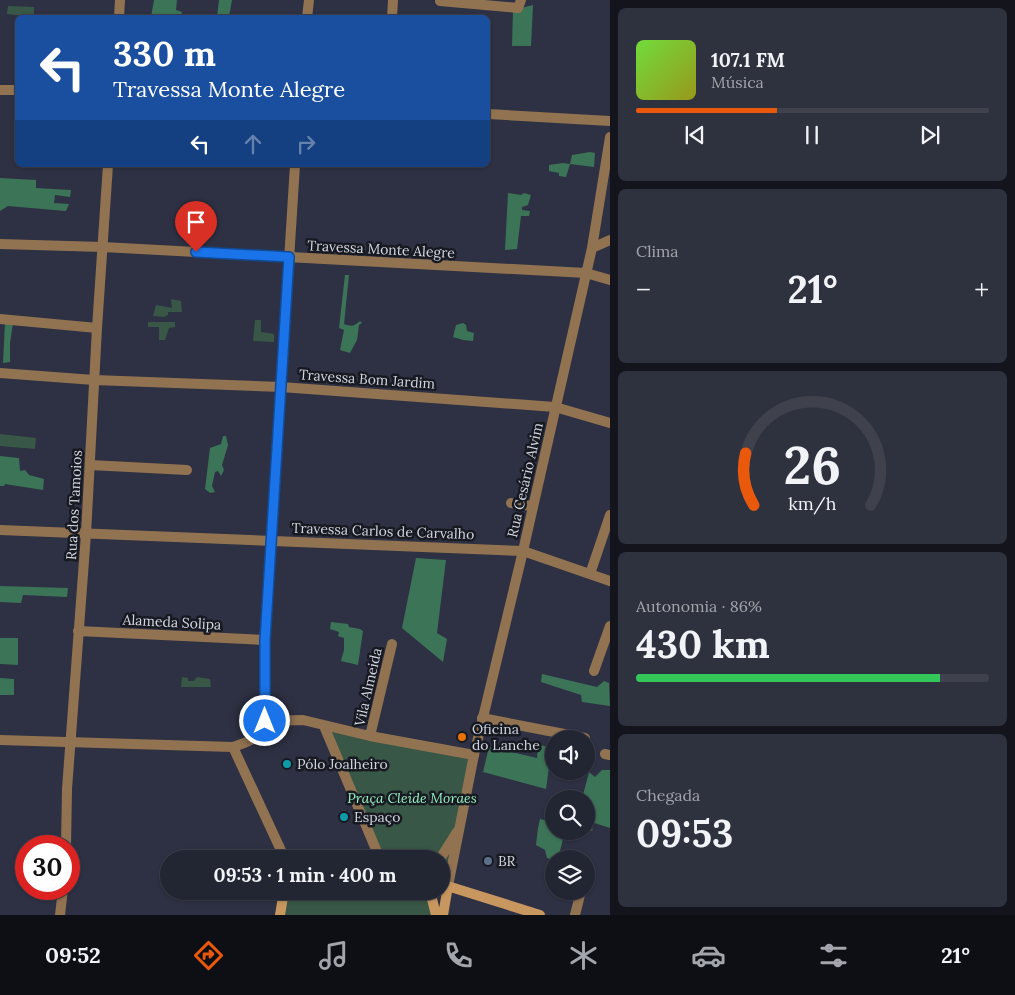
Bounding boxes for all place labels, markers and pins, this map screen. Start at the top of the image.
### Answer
pin [175,201,217,252]
place label: Oficina do Lanche [472,720,540,754]
marker: Oficina do Lanche [456,731,468,743]
place label: Pólo Joalheiro [297,755,388,773]
marker: Pólo Joalheiro [281,758,293,770]
place label: Espaço [354,808,400,826]
marker: Espaço [338,811,350,823]
place label: BR [498,852,516,870]
marker: BR [482,855,494,867]

